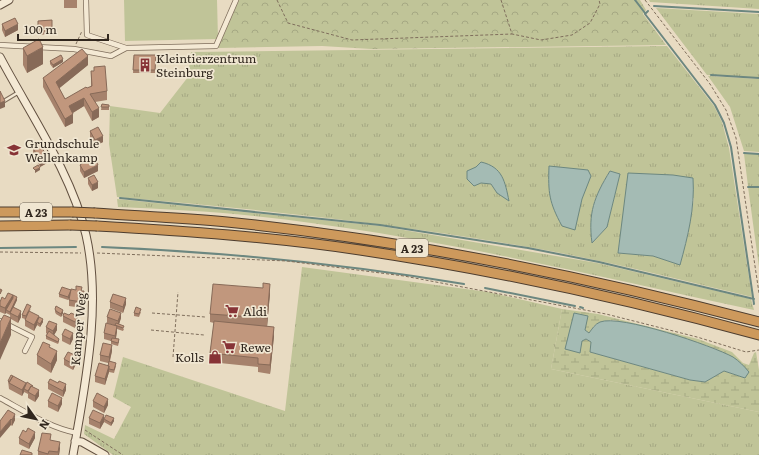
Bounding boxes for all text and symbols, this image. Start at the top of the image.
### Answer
scale bar [18,16,108,42]
text: 100 m [24,20,57,38]
place label: Kleintierzentrum Steinburg [156,49,257,81]
building icon: Kleintierzentrum Steinburg [137,57,153,73]
place label: Grundschule Wellenkamp [25,134,99,166]
school or university icon: Grundschule Wellenkamp [6,142,22,158]
road number: A 23 [20,203,52,221]
road number: A 23 [396,239,428,257]
street label: Kamper Weg [66,291,90,366]
place label: Aldi [243,302,267,320]
supermarket icon: Aldi [224,303,240,319]
place label: Rewe [240,338,271,356]
supermarket icon: Rewe [221,339,237,355]
place label: Kolls [175,348,205,366]
shop icon: Kolls [207,349,223,365]
north arrow [16,399,56,439]
text: N [36,417,54,433]

